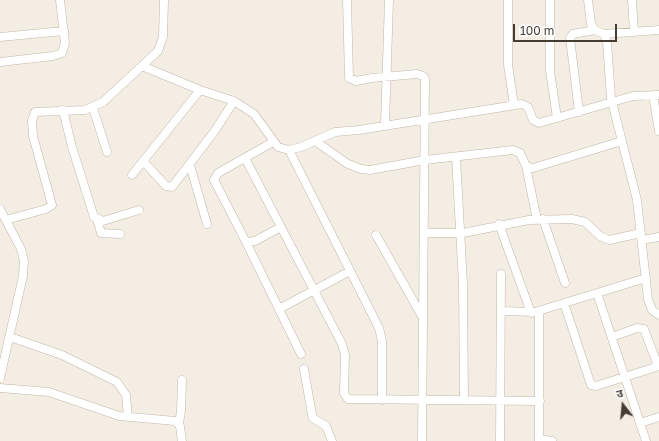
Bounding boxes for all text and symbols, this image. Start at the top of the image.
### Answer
scale bar [515,16,619,42]
text: 100 m [520,23,554,38]
north arrow [603,385,643,425]
text: उ [615,386,624,400]

